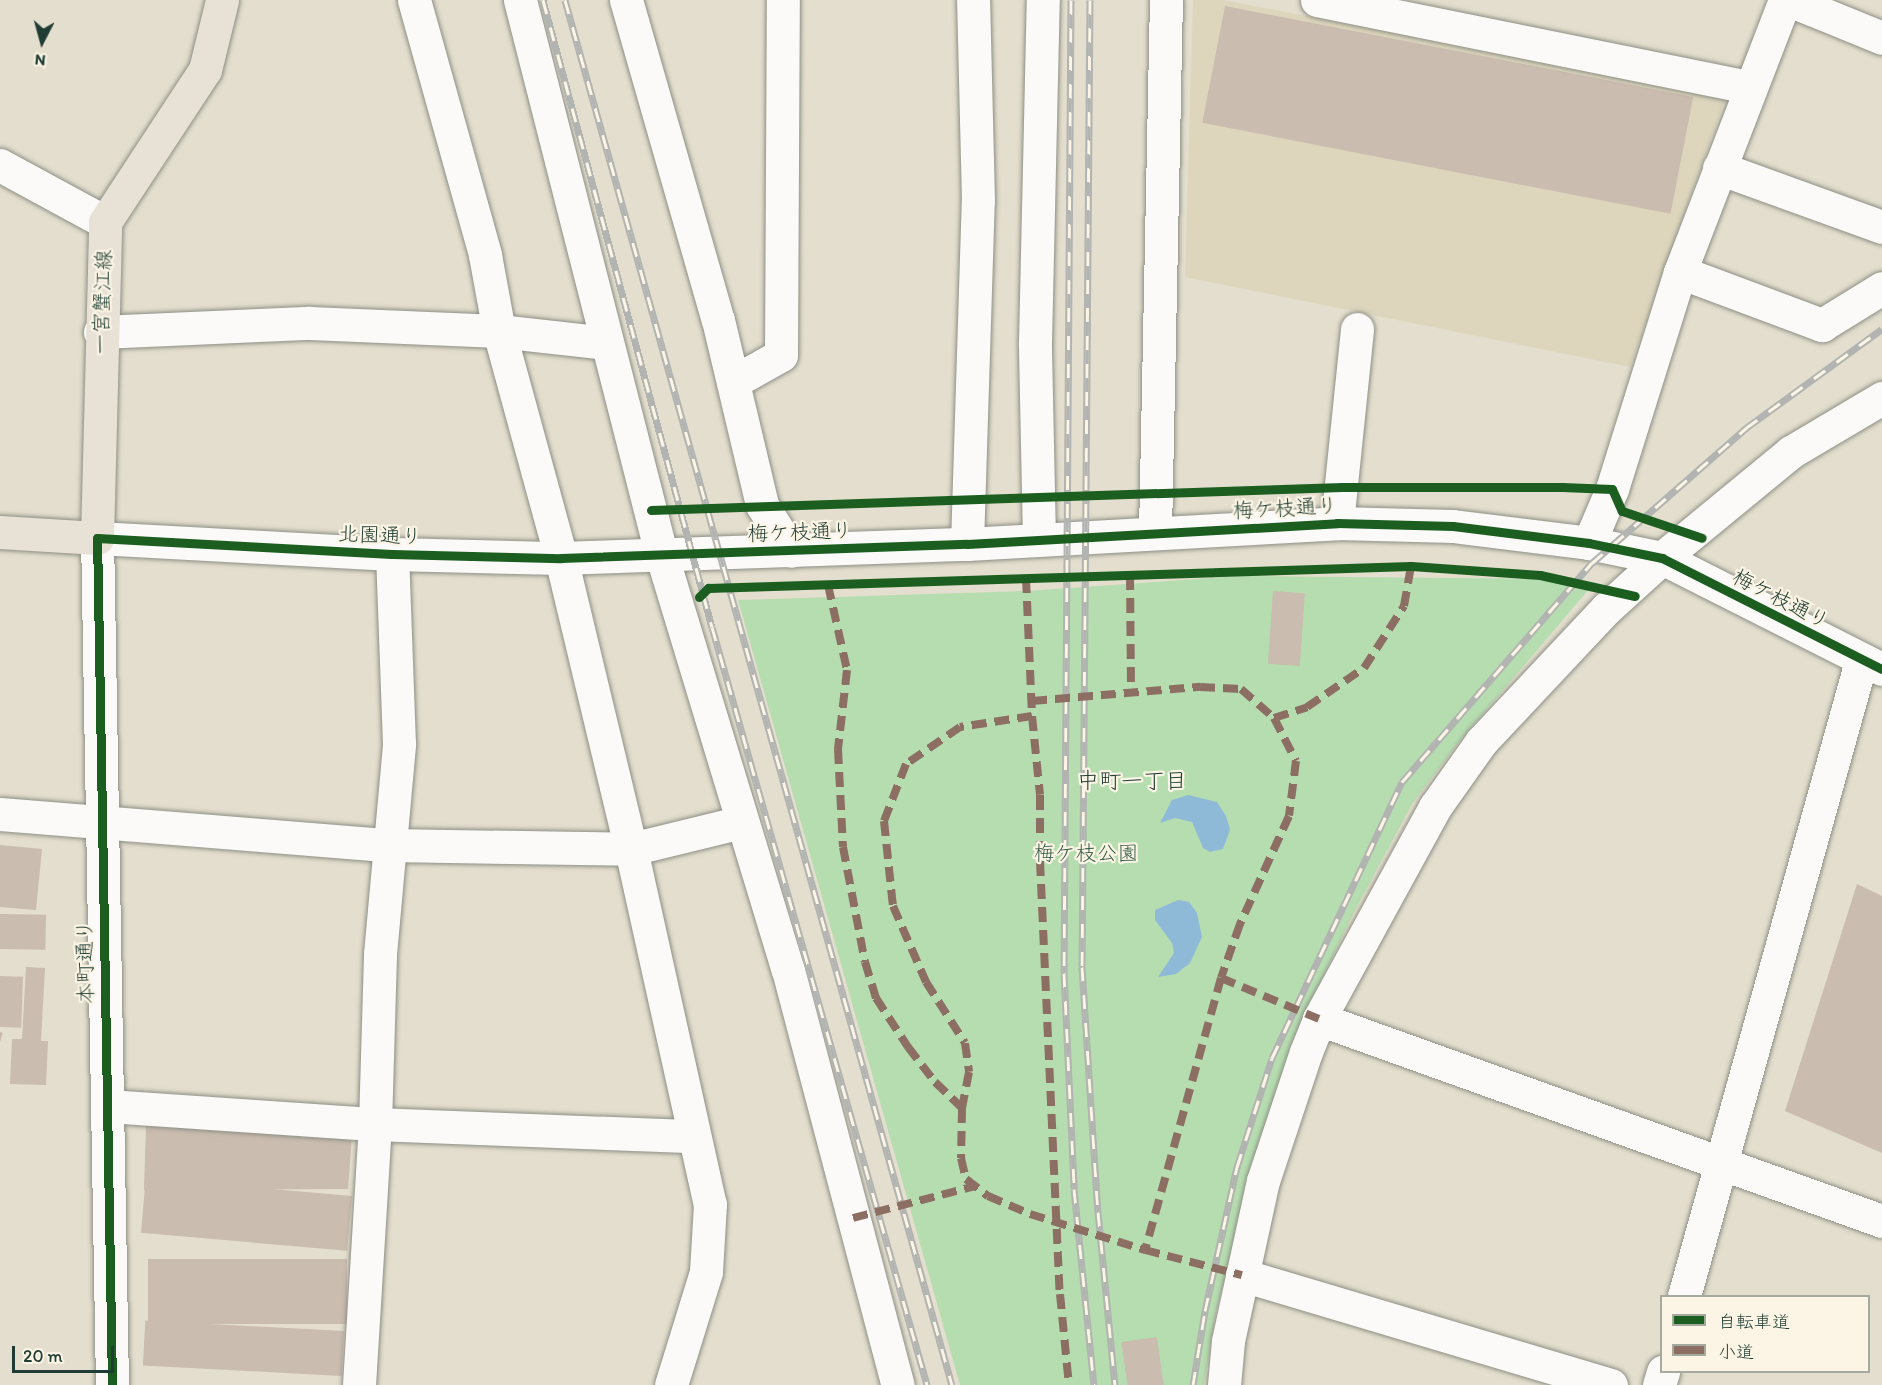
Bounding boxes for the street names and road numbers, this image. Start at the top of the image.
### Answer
street label: 一宮蟹江線 [88,249,116,355]
street label: 梅ケ枝通り [1232,493,1338,523]
street label: 梅ケ枝通り [747,518,853,546]
street label: 北園通り [338,521,422,549]
street label: 梅ケ枝通り [1729,564,1833,634]
street label: 本町通り [72,920,98,1004]

